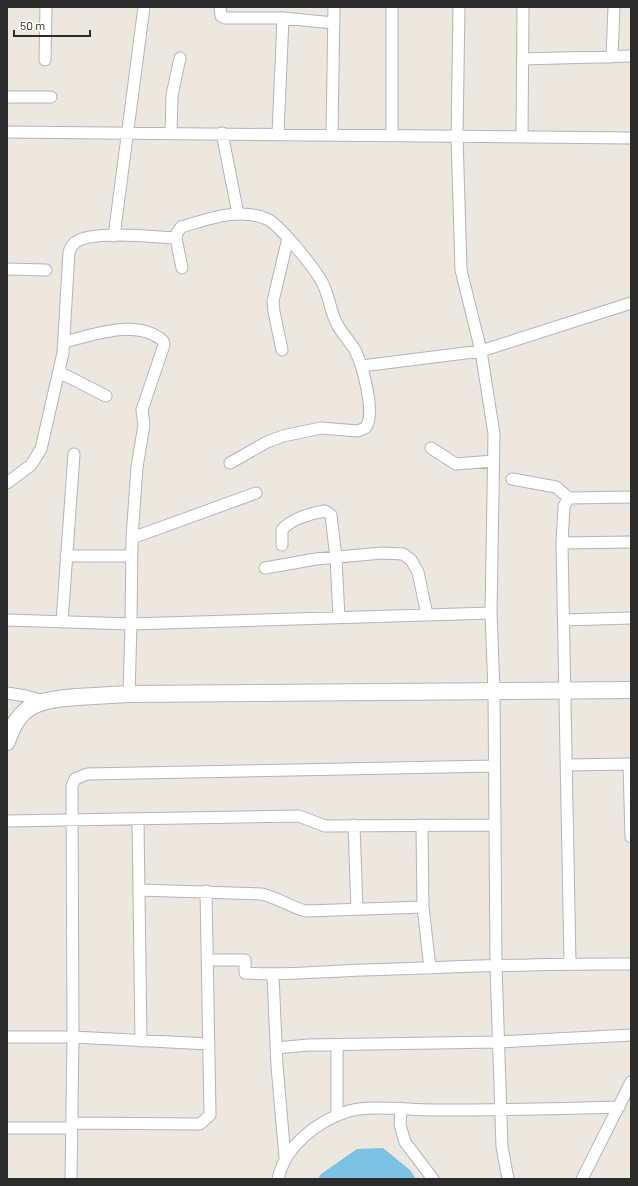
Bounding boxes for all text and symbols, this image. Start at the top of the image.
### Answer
scale bar [14,12,90,38]
text: 50 m [20,18,45,32]

